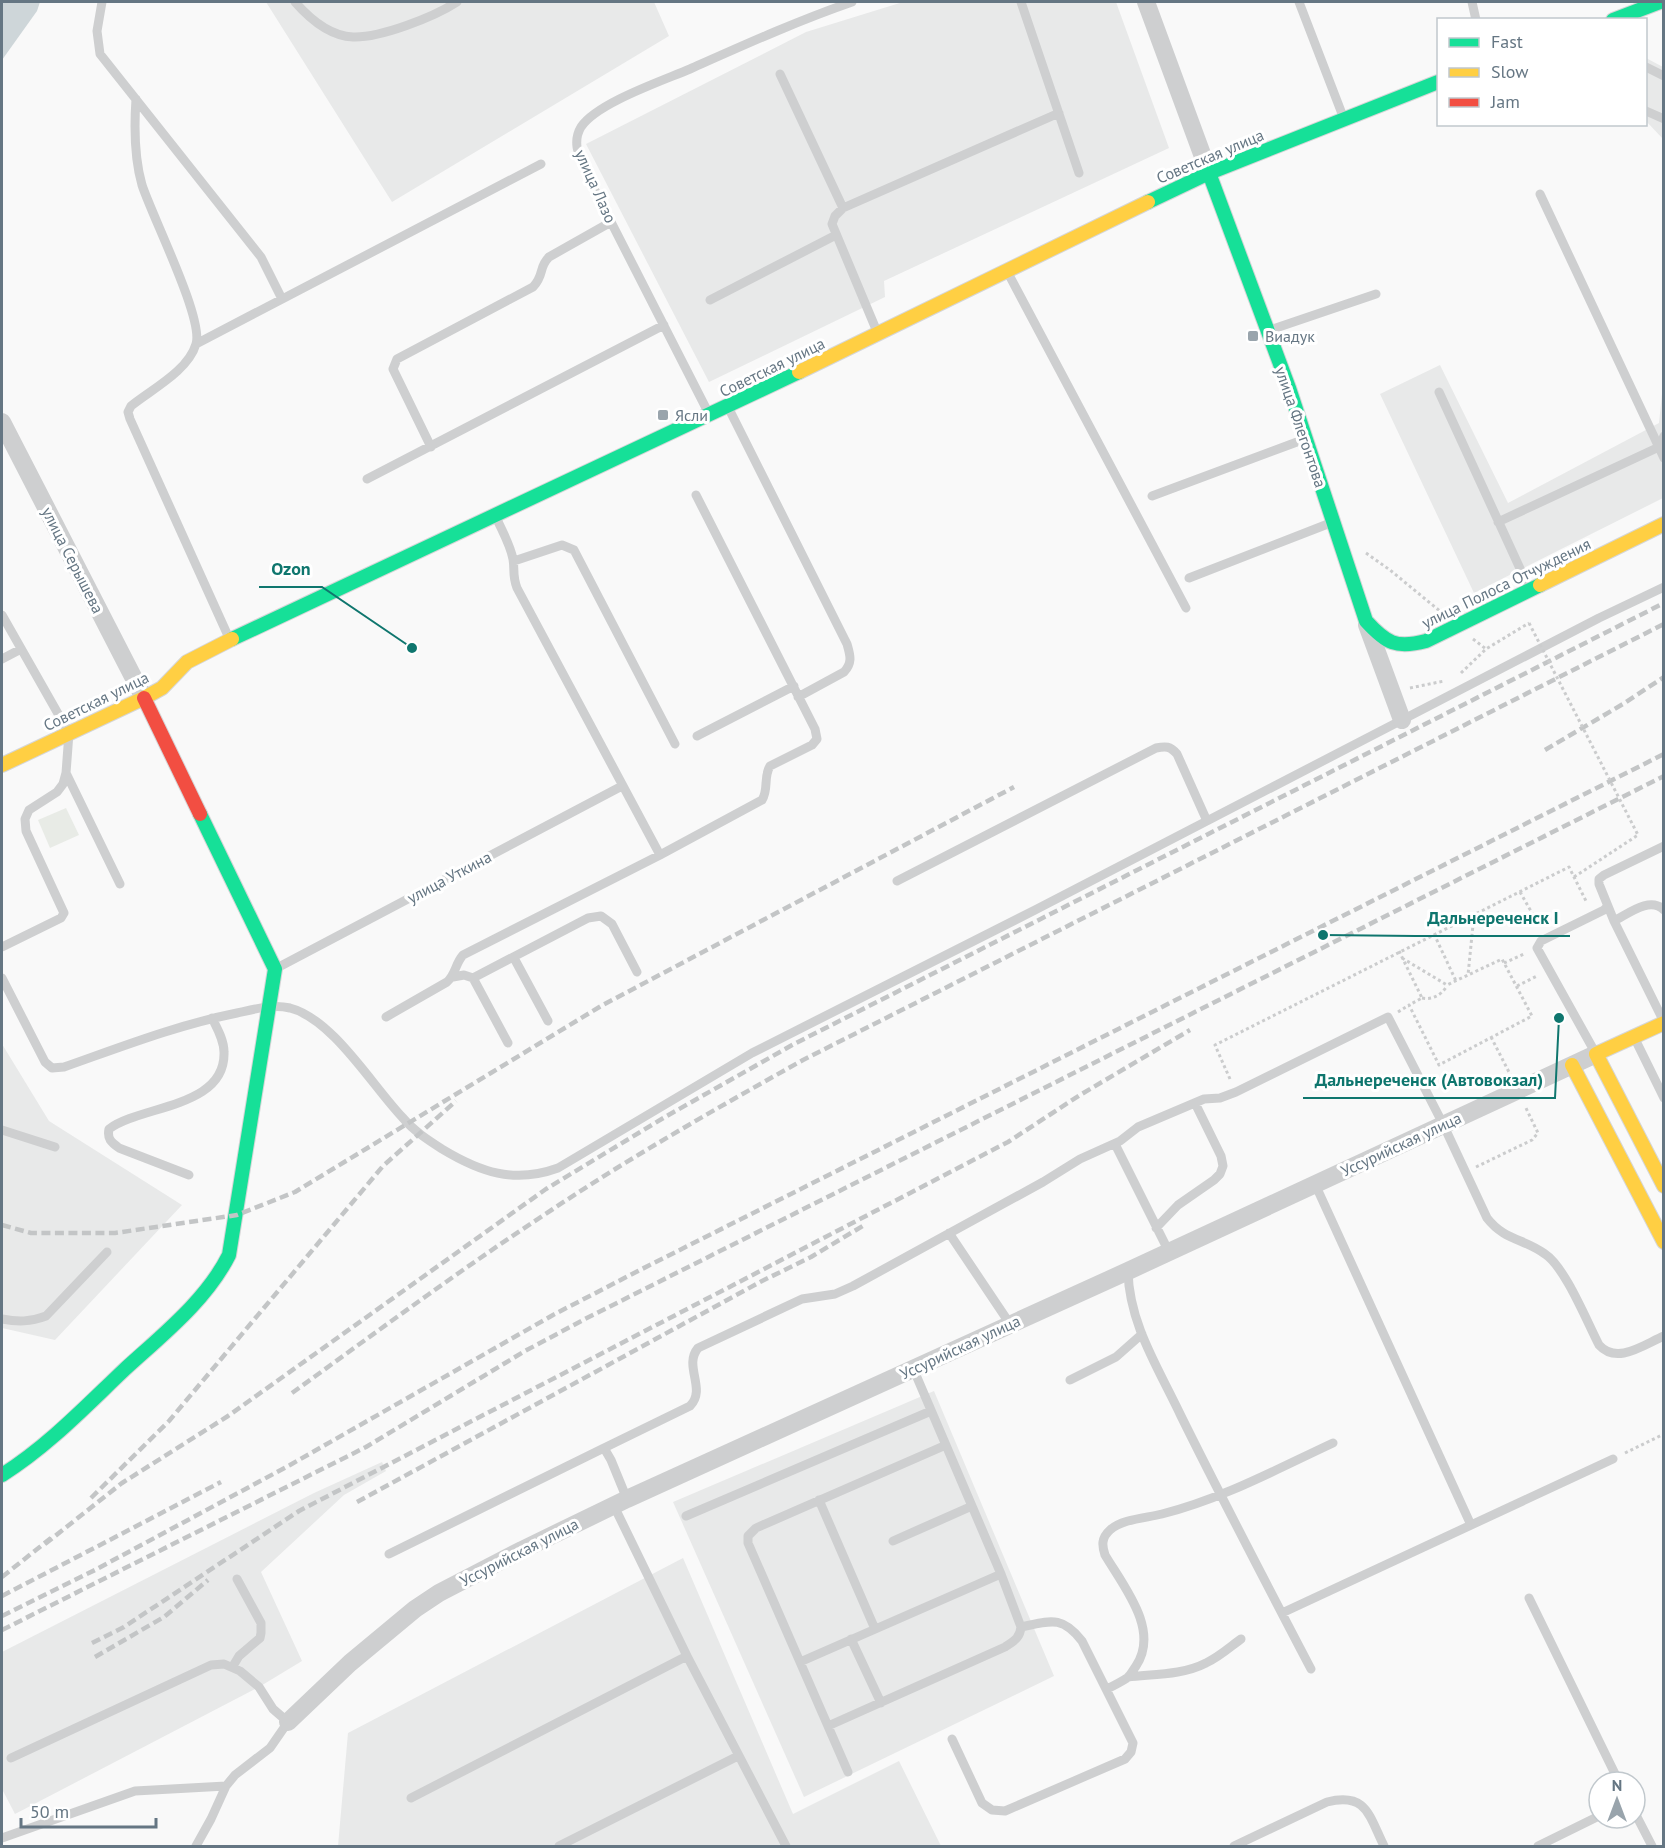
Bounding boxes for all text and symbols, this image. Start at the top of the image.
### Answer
legend [1437,18,1647,126]
text: Fast [1491,30,1523,53]
text: Slow [1491,60,1529,83]
text: Jam [1490,90,1520,113]
street label: Советская улица [1153,124,1267,188]
street label: улица Лазо [571,146,621,226]
place label: Виадук [1265,326,1315,346]
marker: Виадук [1246,329,1260,343]
street label: Советская улица [716,333,828,401]
street label: улица Флегонтова [1271,364,1331,490]
place label: Ясли [675,405,708,425]
marker: Ясли [656,408,670,422]
street label: улица Серышева [38,503,108,617]
street label: улица Полоса Отчуждения [1418,533,1594,633]
callout: Ozon [259,551,322,587]
text: Ozon [271,557,311,580]
street label: Советская улица [40,667,152,735]
street label: улица Уткина [403,846,495,908]
callout: Дальнереченск I [1415,900,1570,936]
text: Дальнереченск I [1427,906,1559,929]
callout: Дальнереченск (Автовокзал) [1303,1062,1555,1098]
text: Дальнереченск (Автовокзал) [1315,1068,1543,1091]
street label: Уссурийская улица [1338,1107,1464,1181]
street label: Уссурийская улица [897,1310,1023,1384]
street label: Уссурийская улица [456,1513,582,1591]
north arrow [1587,1770,1647,1830]
text: N [1612,1775,1622,1795]
scale bar [21,1791,156,1829]
text: 50 m [30,1800,69,1823]

